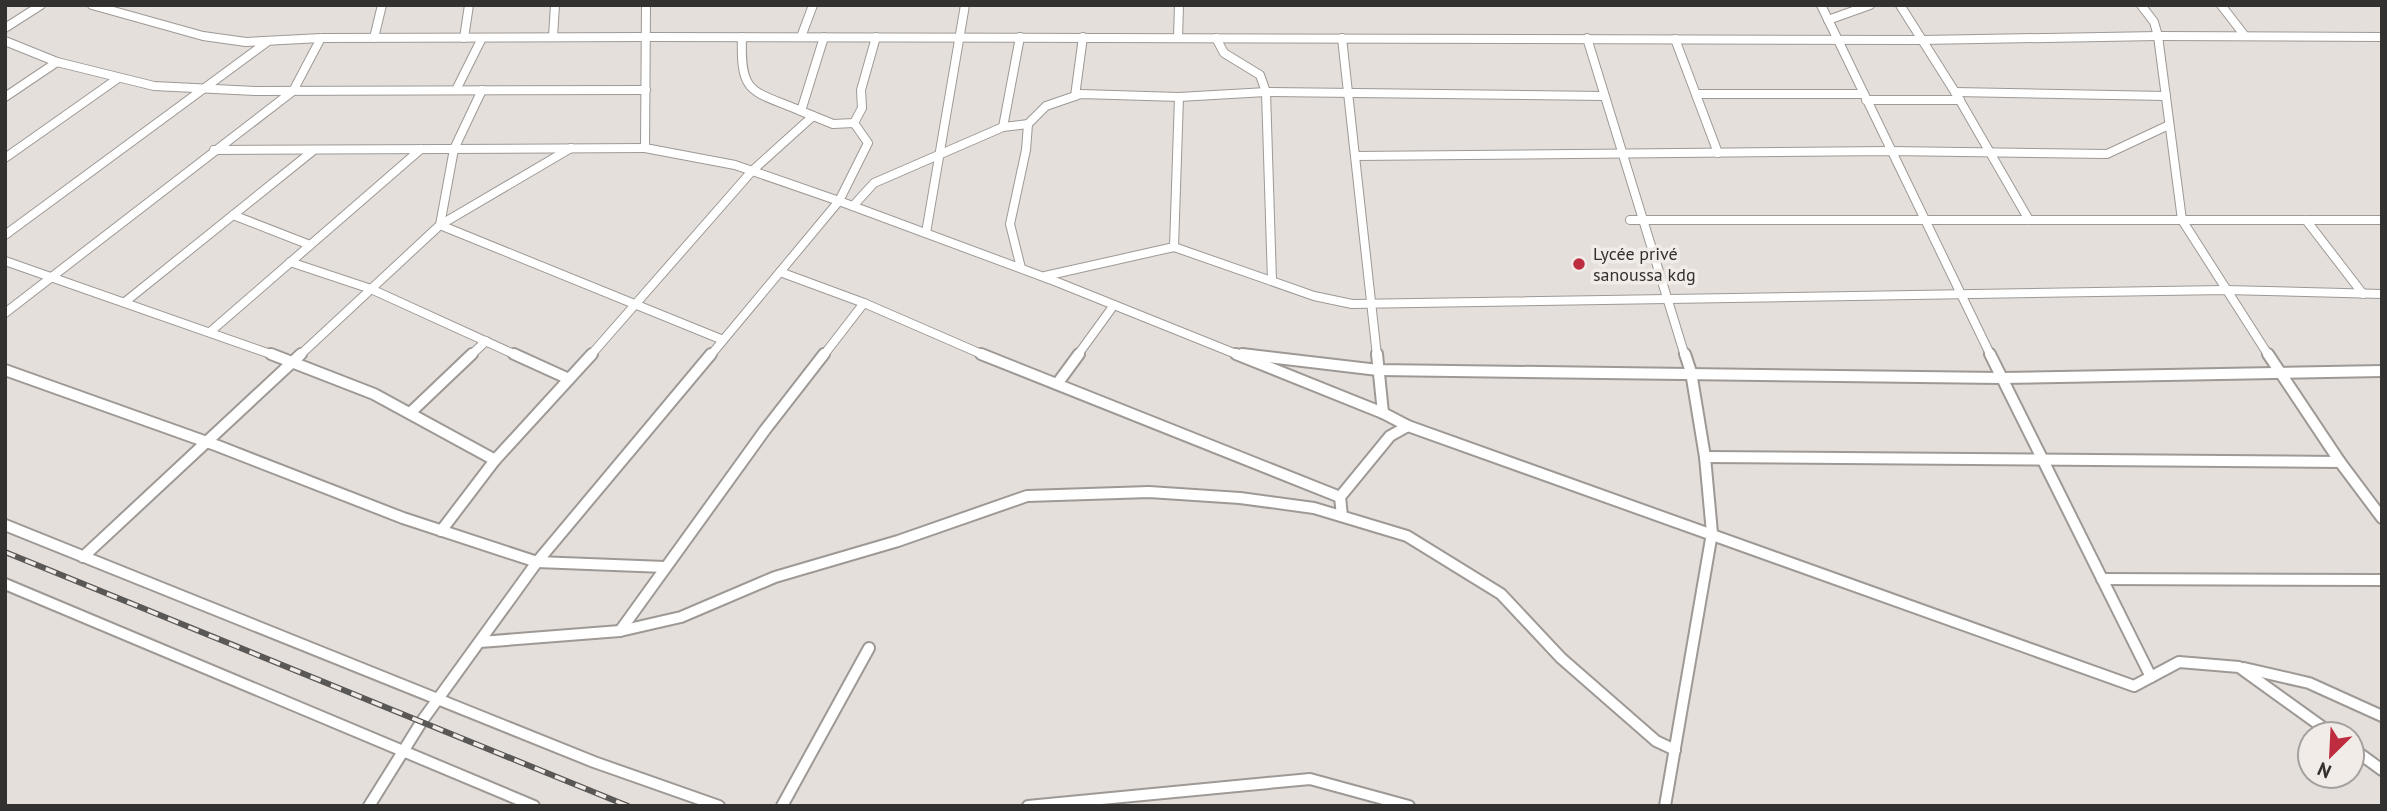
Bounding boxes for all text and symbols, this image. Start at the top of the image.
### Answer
place label: Lycée privé sanoussa kdg [1593,242,1696,286]
marker: Lycée privé sanoussa kdg [1571,256,1587,272]
north arrow [2296,720,2366,790]
text: N [2314,757,2335,784]

